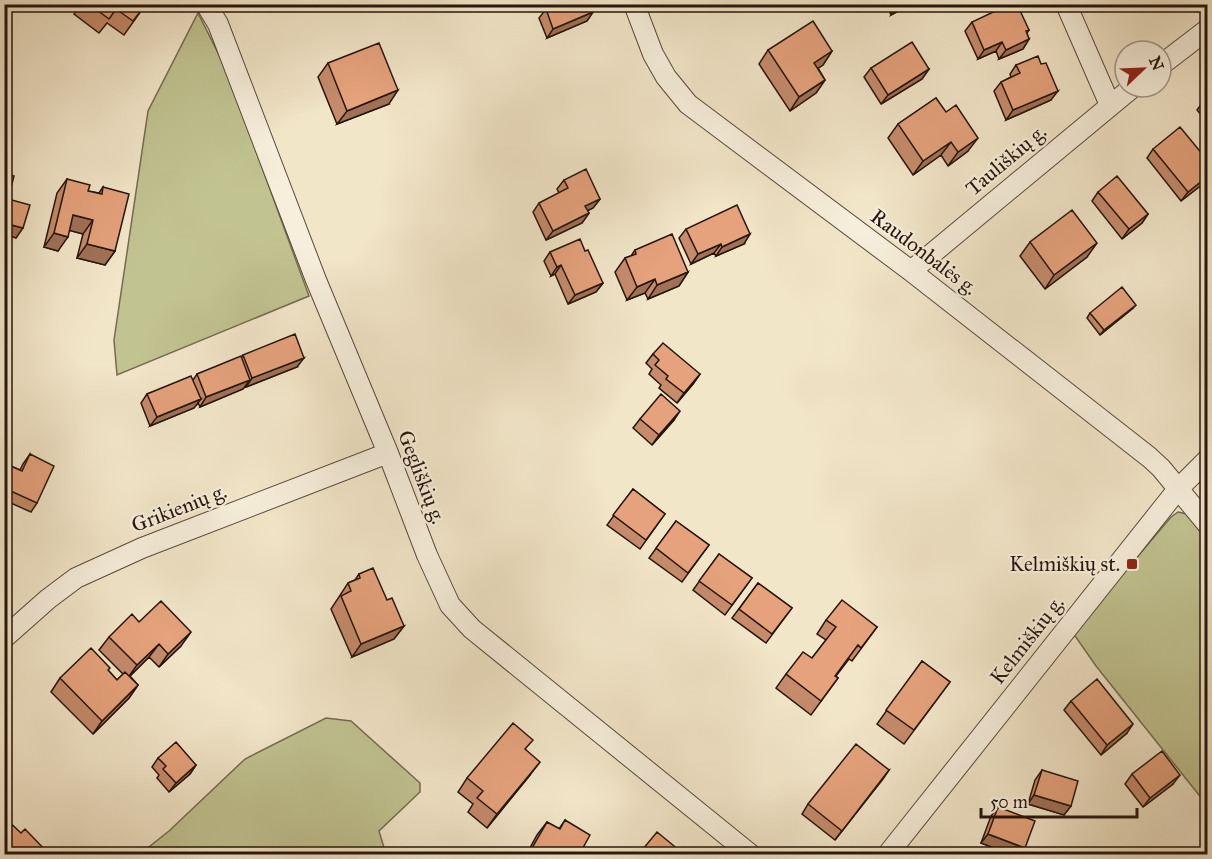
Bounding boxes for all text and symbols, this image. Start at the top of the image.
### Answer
north arrow [1113,39,1173,99]
text: N [1145,53,1168,74]
street label: Tauliškių g. [960,119,1052,201]
street label: Raudonbalės g. [865,203,983,301]
street label: Gegliškių g. [392,427,452,527]
street label: Grikienių g. [128,478,230,538]
place label: Kelmiškių st. [1009,551,1120,577]
marker: Kelmiškių st. [1125,557,1139,571]
street label: Kelmiškių g. [984,590,1070,690]
scale bar [981,781,1137,819]
text: 50 m [990,791,1028,813]

